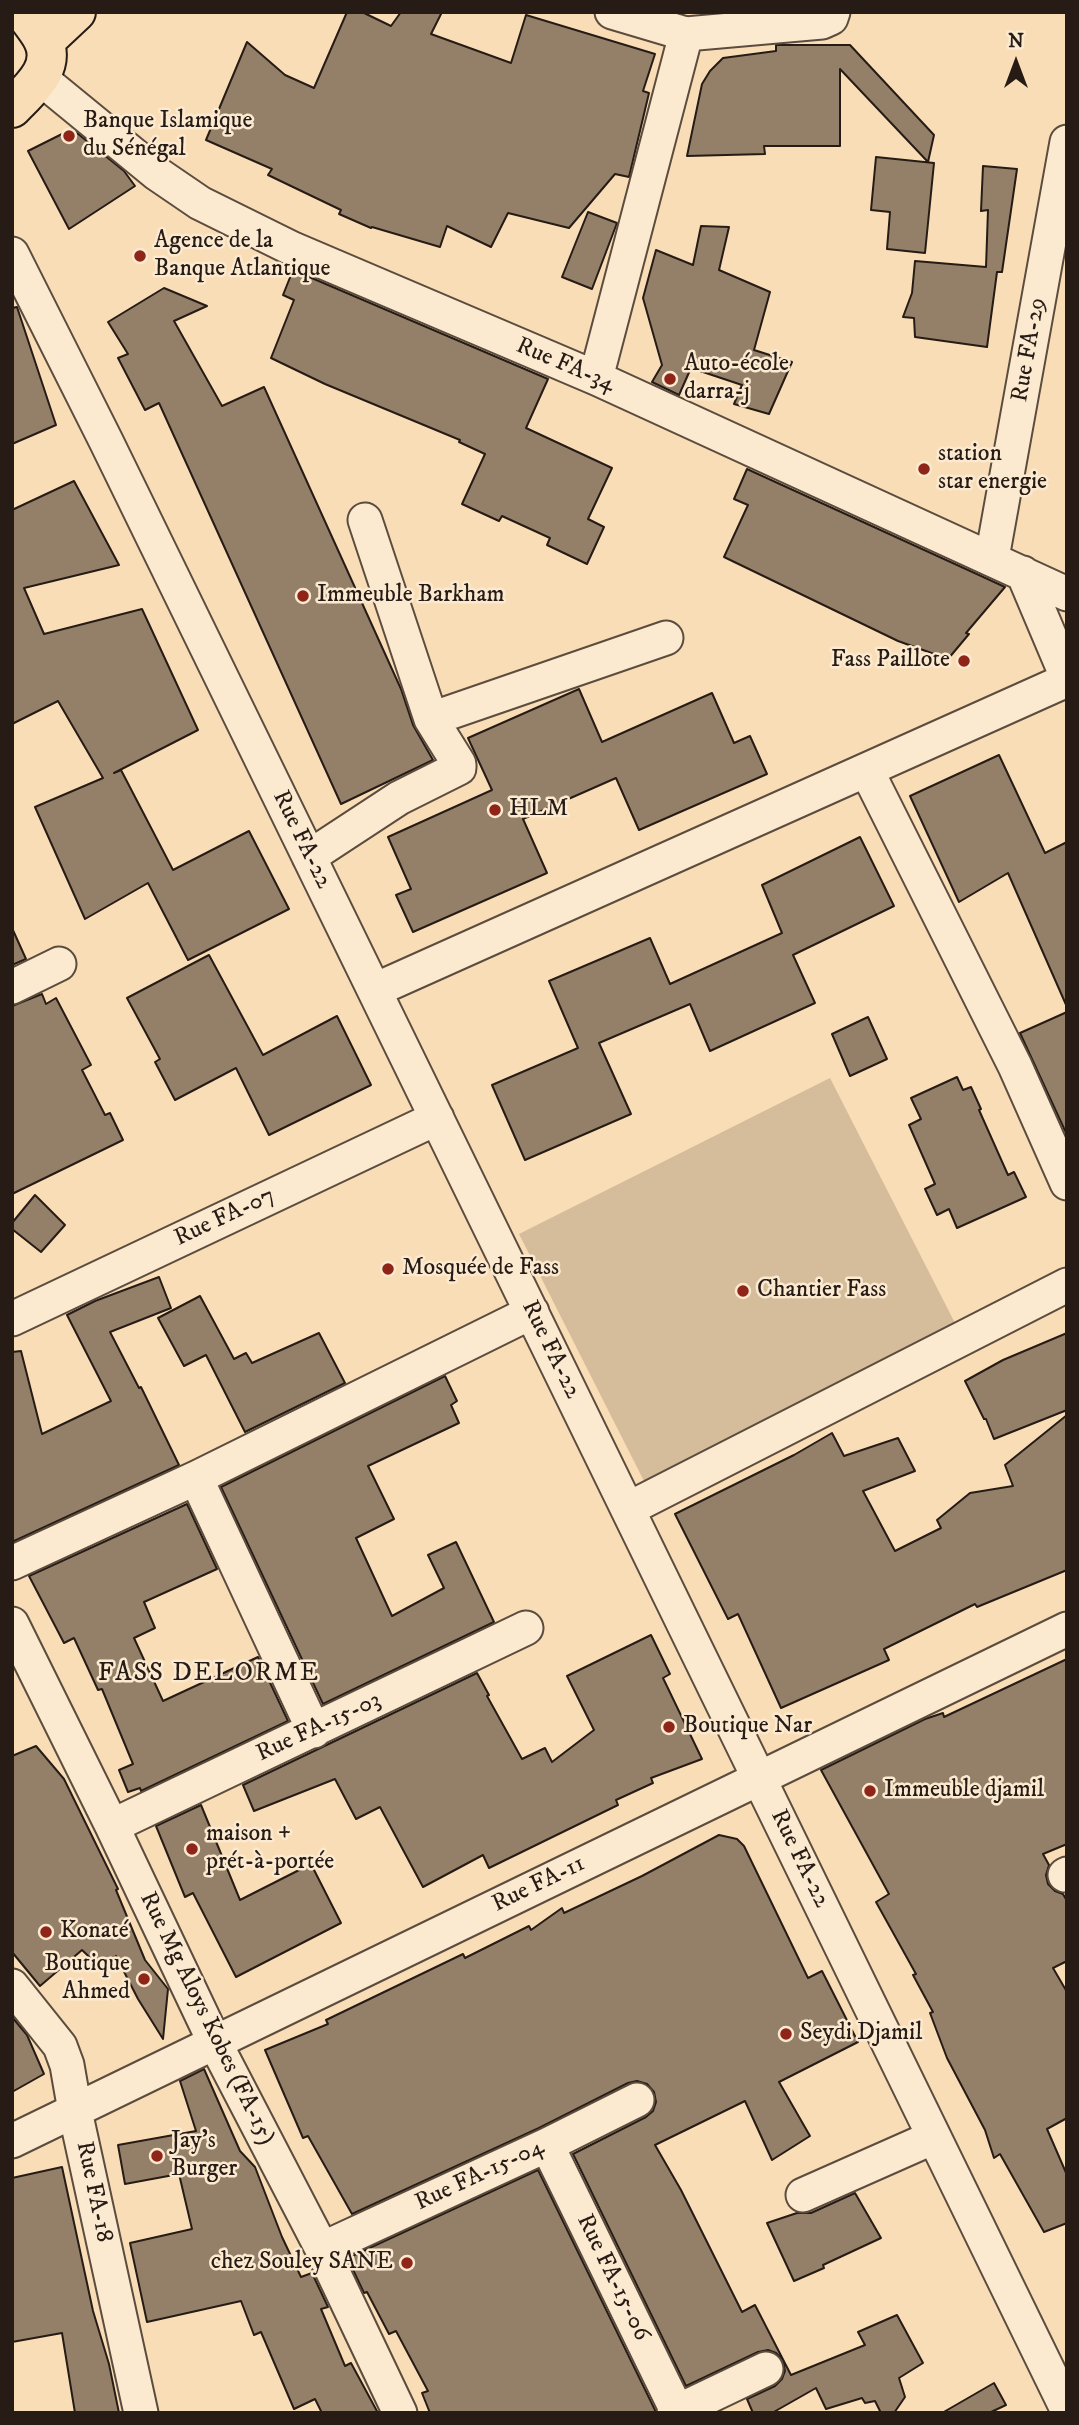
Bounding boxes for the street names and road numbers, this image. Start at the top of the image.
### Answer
street label: Rue FA-29 [1007,296,1053,404]
street label: Rue FA-34 [511,332,619,400]
street label: Rue FA-22 [265,786,337,894]
street label: Rue FA-07 [170,1182,280,1254]
street label: Rue FA-22 [514,1296,586,1404]
street label: Rue FA-15-03 [252,1687,386,1769]
street label: Rue FA-22 [763,1805,835,1913]
street label: Rue FA-11 [488,1850,590,1920]
street label: Rue Mg Aloys Kobes (FA-15) [132,1888,280,2150]
street label: Rue FA-15-04 [411,2134,549,2218]
street label: Rue FA-18 [68,2139,118,2245]
street label: Rue FA-15-06 [569,2210,655,2346]

